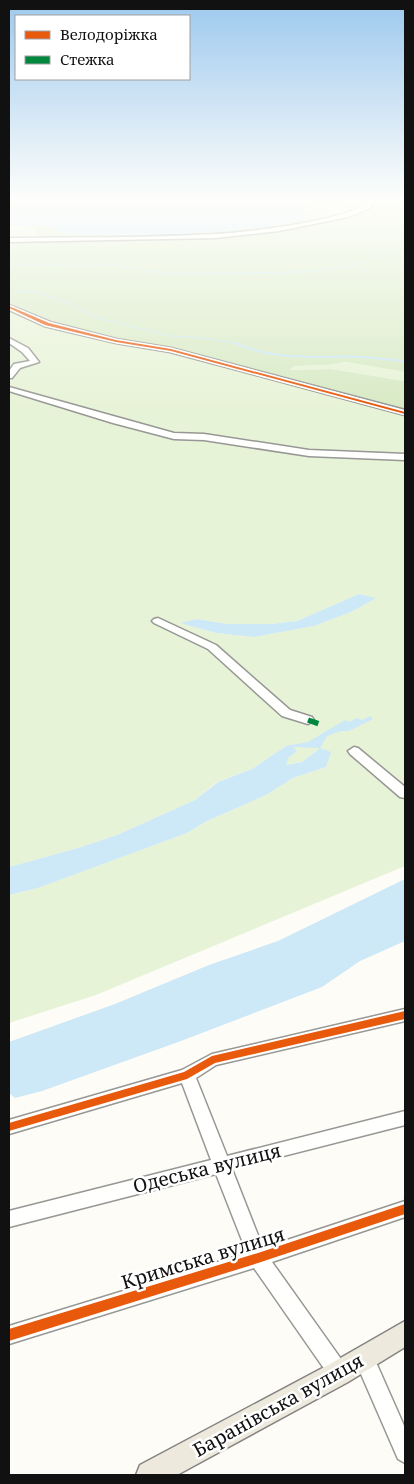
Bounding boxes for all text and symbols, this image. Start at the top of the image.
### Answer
legend [15,15,190,80]
text: Велодоріжка [60,24,158,44]
text: Стежка [60,49,115,69]
street label: Одеська вулиця [130,1137,284,1199]
street label: Кримська вулиця [118,1221,288,1295]
street label: Баранівська вулиця [188,1347,368,1463]

